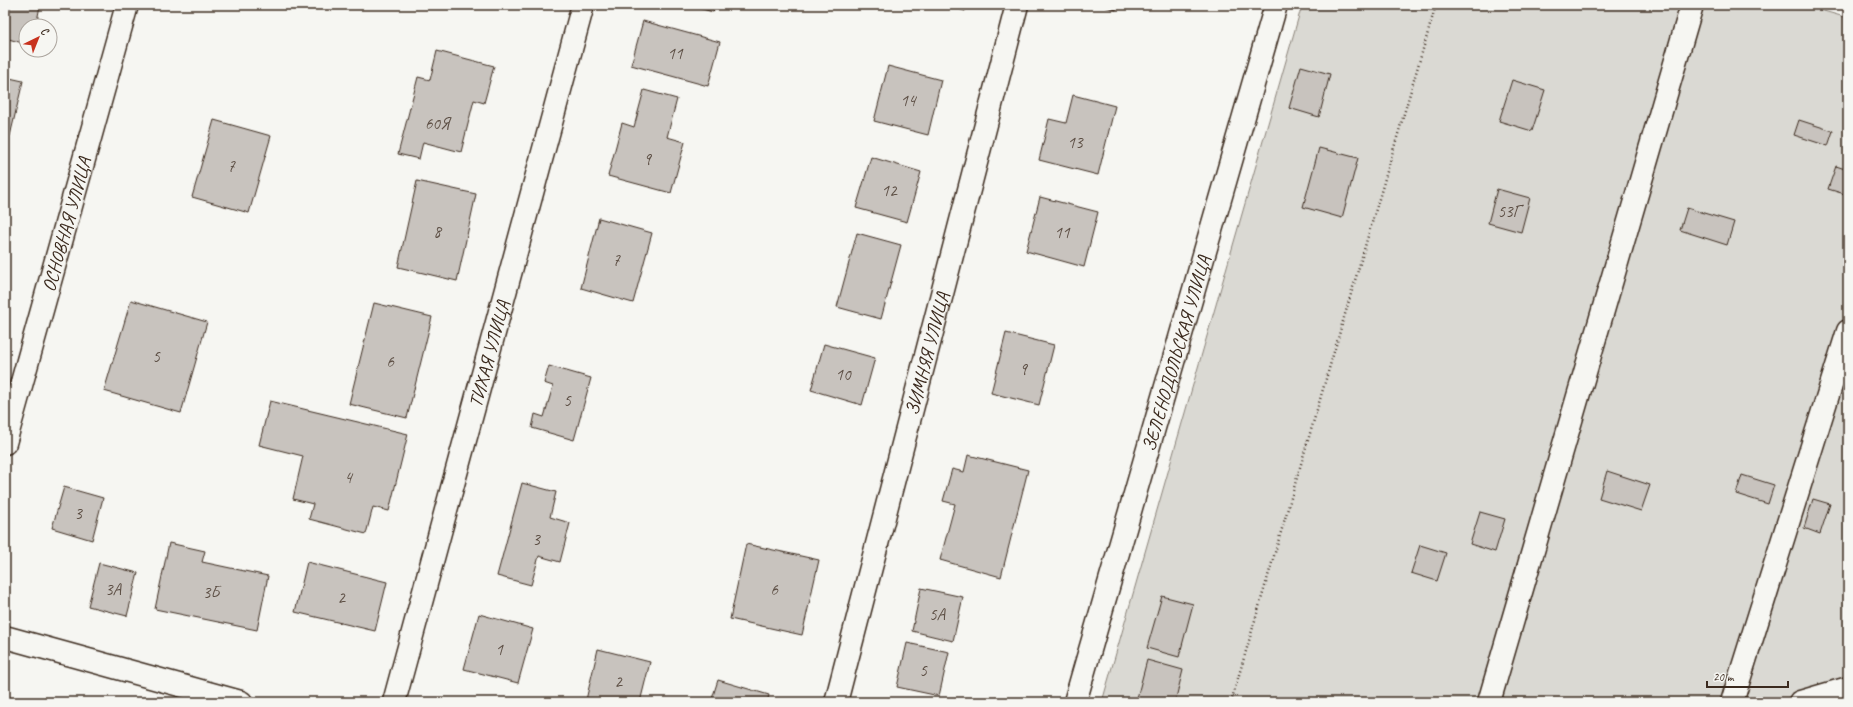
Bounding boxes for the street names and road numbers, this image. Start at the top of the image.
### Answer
street label: ОСНОВНАЯ УЛИЦА [37,153,97,294]
street label: ЗЕЛЕНОДОЛЬСКАЯ УЛИЦА [1137,252,1216,454]
street label: ЗИМНЯЯ УЛИЦА [900,289,955,418]
street label: ТИХАЯ УЛИЦА [464,297,516,410]

